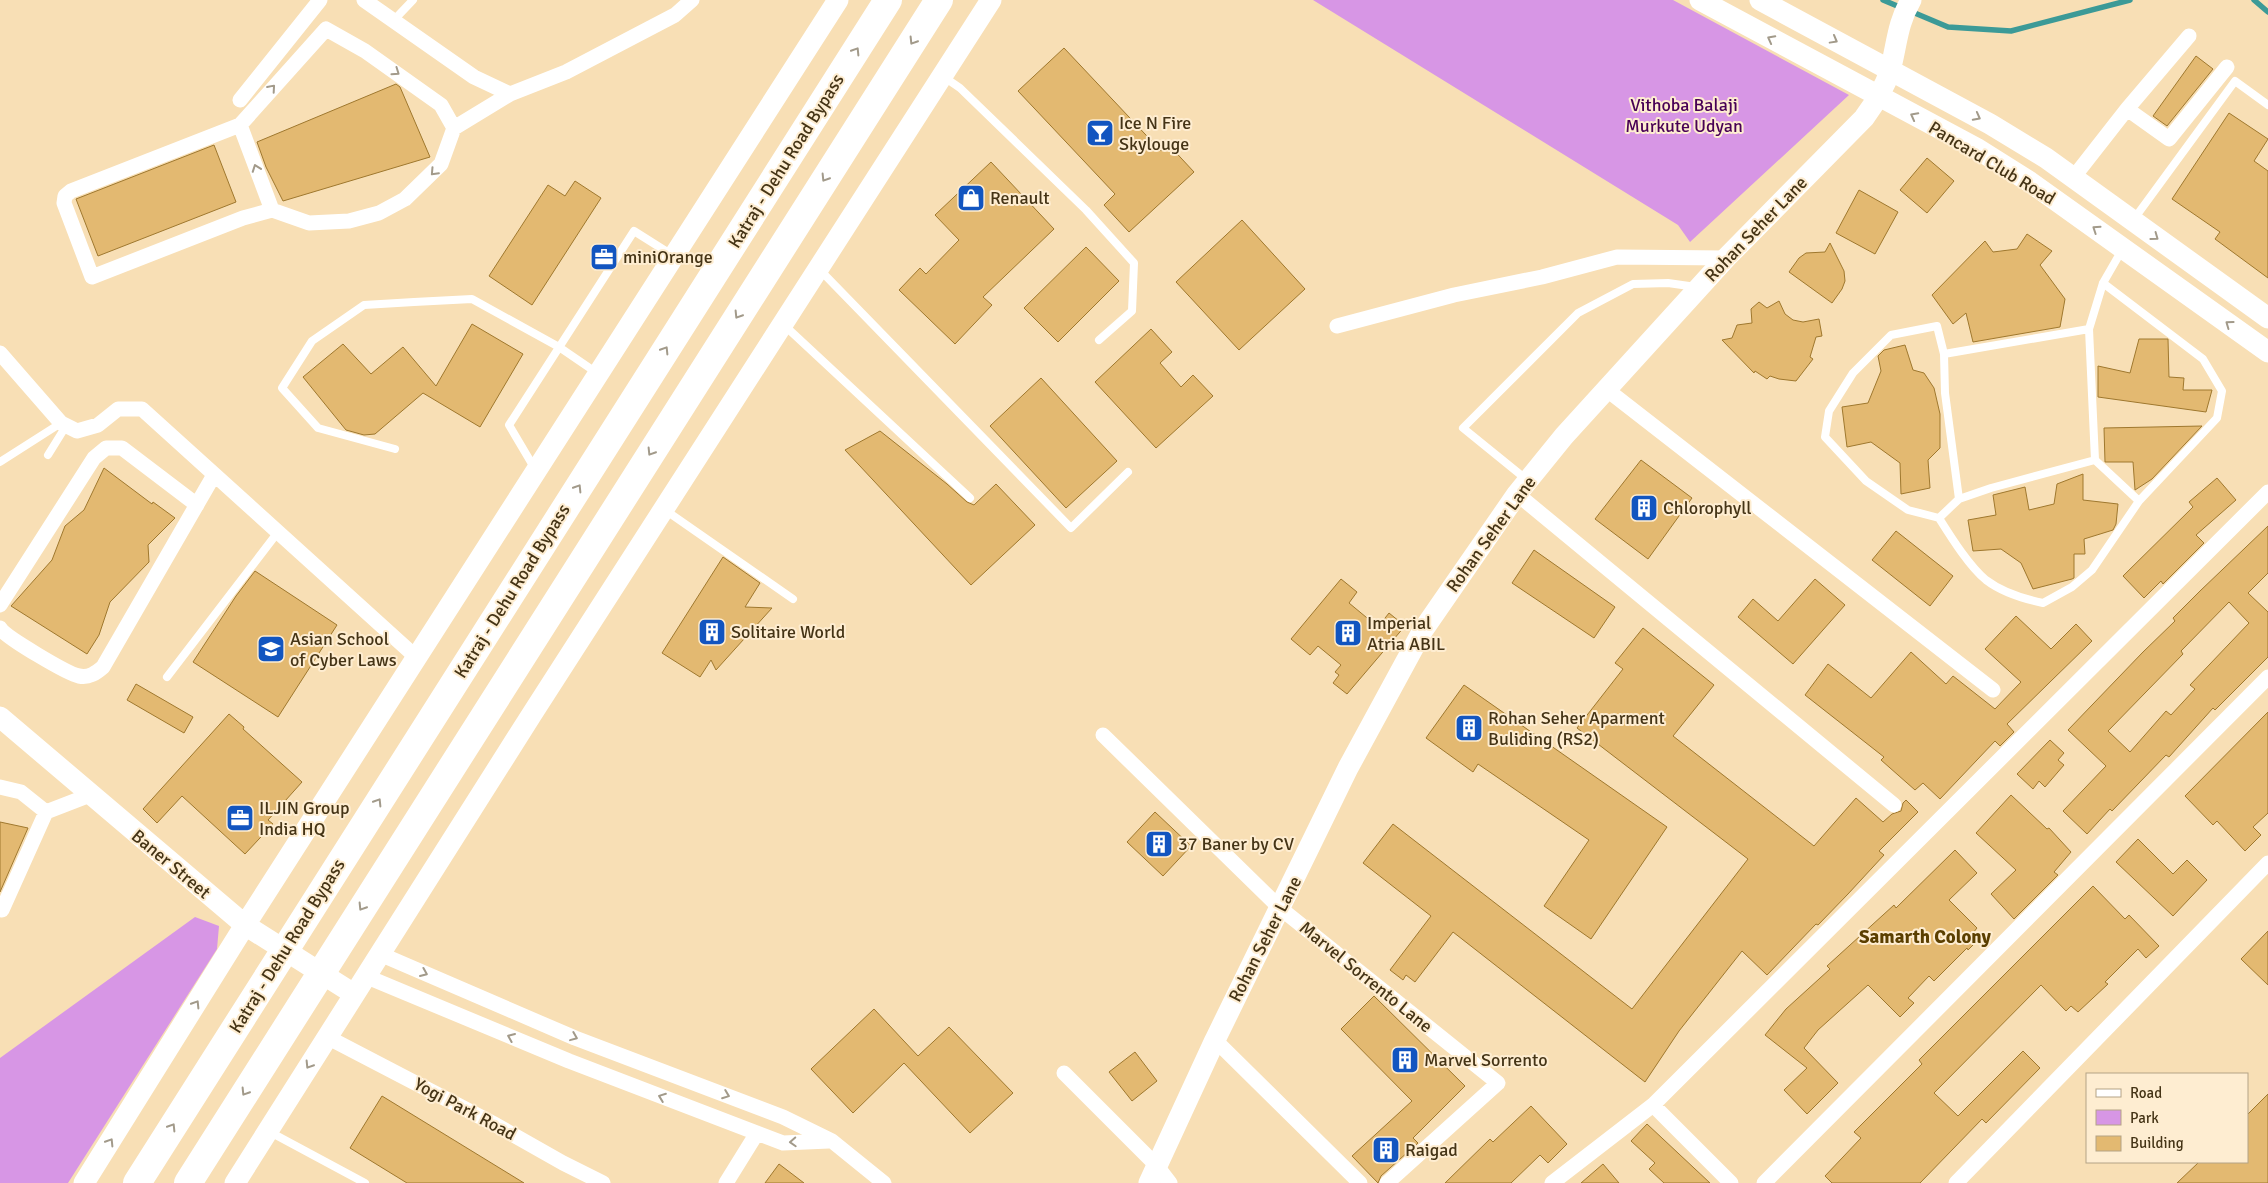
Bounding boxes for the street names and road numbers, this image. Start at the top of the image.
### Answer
street label: Katraj - Dehu Road Bypass [723,70,849,252]
street label: Pancard Club Road [1925,116,2059,210]
street label: Rohan Seher Lane [1700,172,1812,286]
street label: Rohan Seher Lane [1441,472,1541,596]
street label: Katraj - Dehu Road Bypass [449,500,575,682]
street label: Baner Street [127,825,215,903]
street label: Katraj - Dehu Road Bypass [224,855,350,1037]
street label: Rohan Seher Lane [1224,872,1306,1006]
street label: Marvel Sorrento Lane [1295,917,1437,1037]
street label: Yogi Park Road [410,1073,520,1145]

